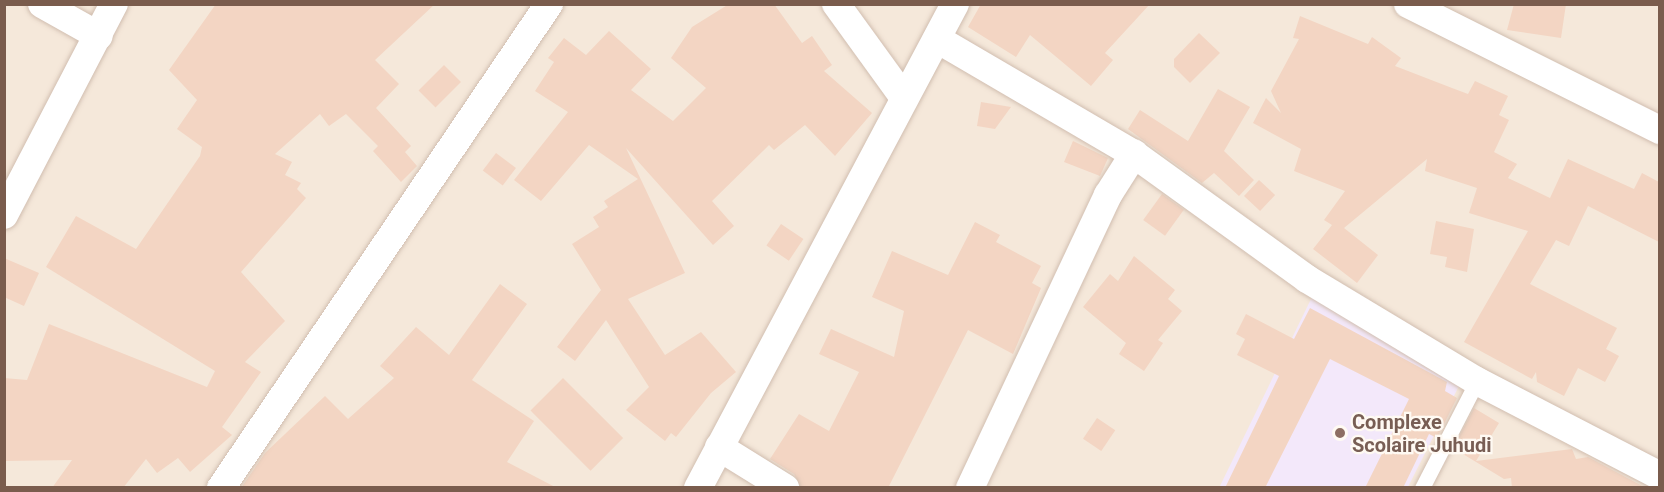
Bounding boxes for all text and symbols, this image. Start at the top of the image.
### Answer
place label: Complexe Scolaire Juhudi [1352,410,1492,457]
marker: Complexe Scolaire Juhudi [1333,426,1347,440]

